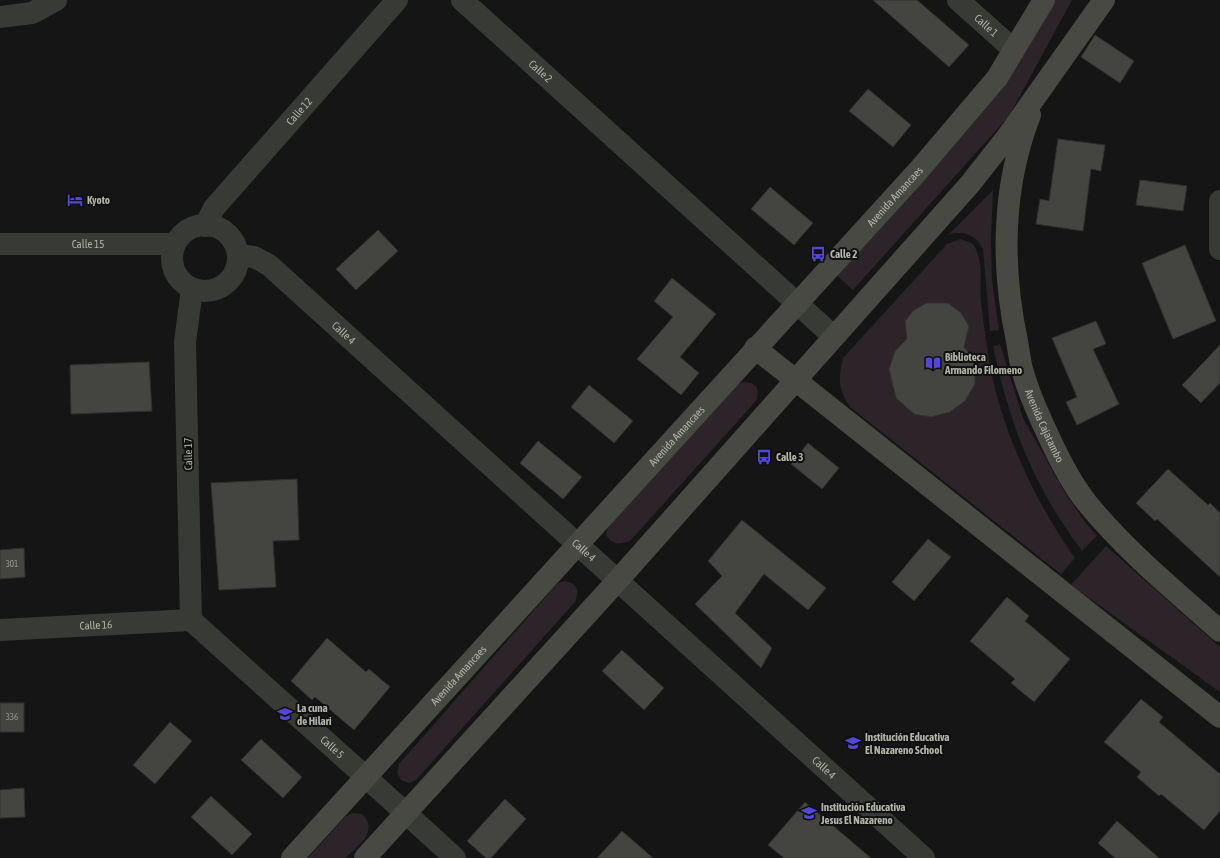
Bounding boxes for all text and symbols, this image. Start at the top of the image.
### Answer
street label: Calle 1 [972,12,1001,39]
street label: Calle 2 [526,57,555,85]
street label: Calle 12 [284,95,314,127]
street label: Avenida Amancaes [865,164,925,229]
hotel icon: Kyoto [66,191,84,209]
place label: Kyoto [87,194,110,206]
street label: Calle 15 [72,238,104,250]
bus stop icon: Calle 2 [809,245,827,263]
place label: Calle 2 [830,248,857,260]
street label: Calle 4 [330,319,358,346]
place label: Biblioteca Armando Filomeno [944,351,1022,376]
library icon: Biblioteca Armando Filomeno [924,354,942,372]
street label: Avenida Cajatambo [1023,387,1066,464]
street label: Avenida Amancaes [646,404,707,468]
street label: Calle 17 [182,438,194,470]
bus stop icon: Calle 3 [755,448,773,466]
place label: Calle 3 [776,451,803,463]
street label: Calle 4 [570,536,598,564]
house number: 301 [6,559,18,569]
street label: Calle 16 [79,618,112,632]
street label: Avenida Amancaes [428,643,489,708]
place label: La cuna de Hilari [297,702,332,727]
school or university icon: La cuna de Hilari [276,705,294,723]
house number: 336 [6,712,18,722]
place label: Institución Educativa El Nazareno School [865,731,949,756]
street label: Calle 5 [318,733,347,761]
school or university icon: Institución Educativa El Nazareno School [844,734,862,752]
street label: Calle 4 [810,754,838,781]
place label: Institución Educativa Jesus El Nazareno [820,801,905,826]
school or university icon: Institución Educativa Jesus El Nazareno [800,804,818,822]

